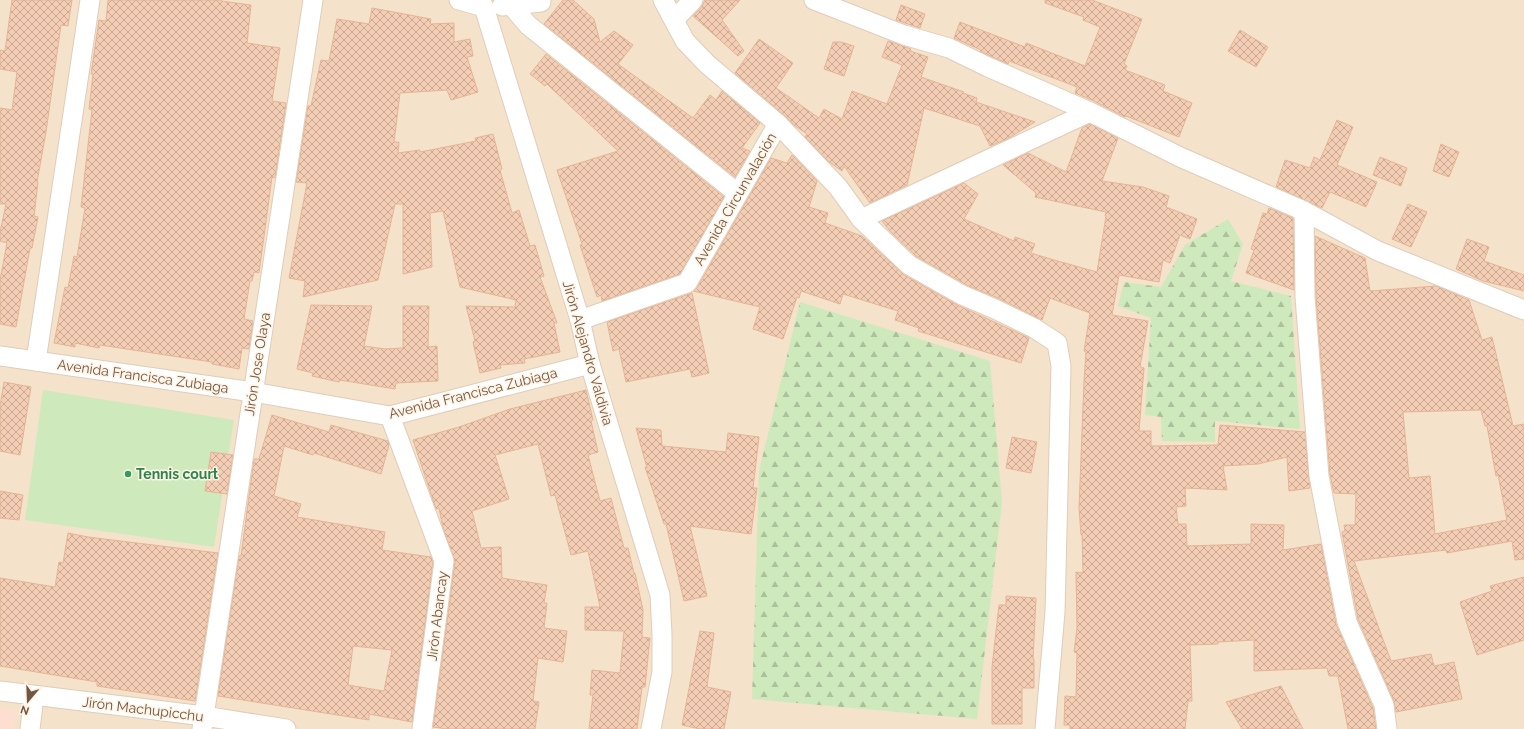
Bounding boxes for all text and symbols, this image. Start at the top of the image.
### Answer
street label: Avenida Circunvalación [690,130,780,268]
street label: Jirón Alejandro Valdivia [560,279,616,427]
street label: Jirón Jose Olaya [241,311,273,417]
street label: Avenida Francisca Zubiaga [56,356,230,396]
street label: Avenida Francisca Zubiaga [387,364,559,422]
place label: Tennis court [136,466,219,482]
marker: Tennis court [123,469,133,479]
street label: Jirón Abancay [424,570,451,662]
north arrow [8,681,48,721]
street label: Jirón Machupicchu [81,694,205,724]
text: N [19,702,31,717]

